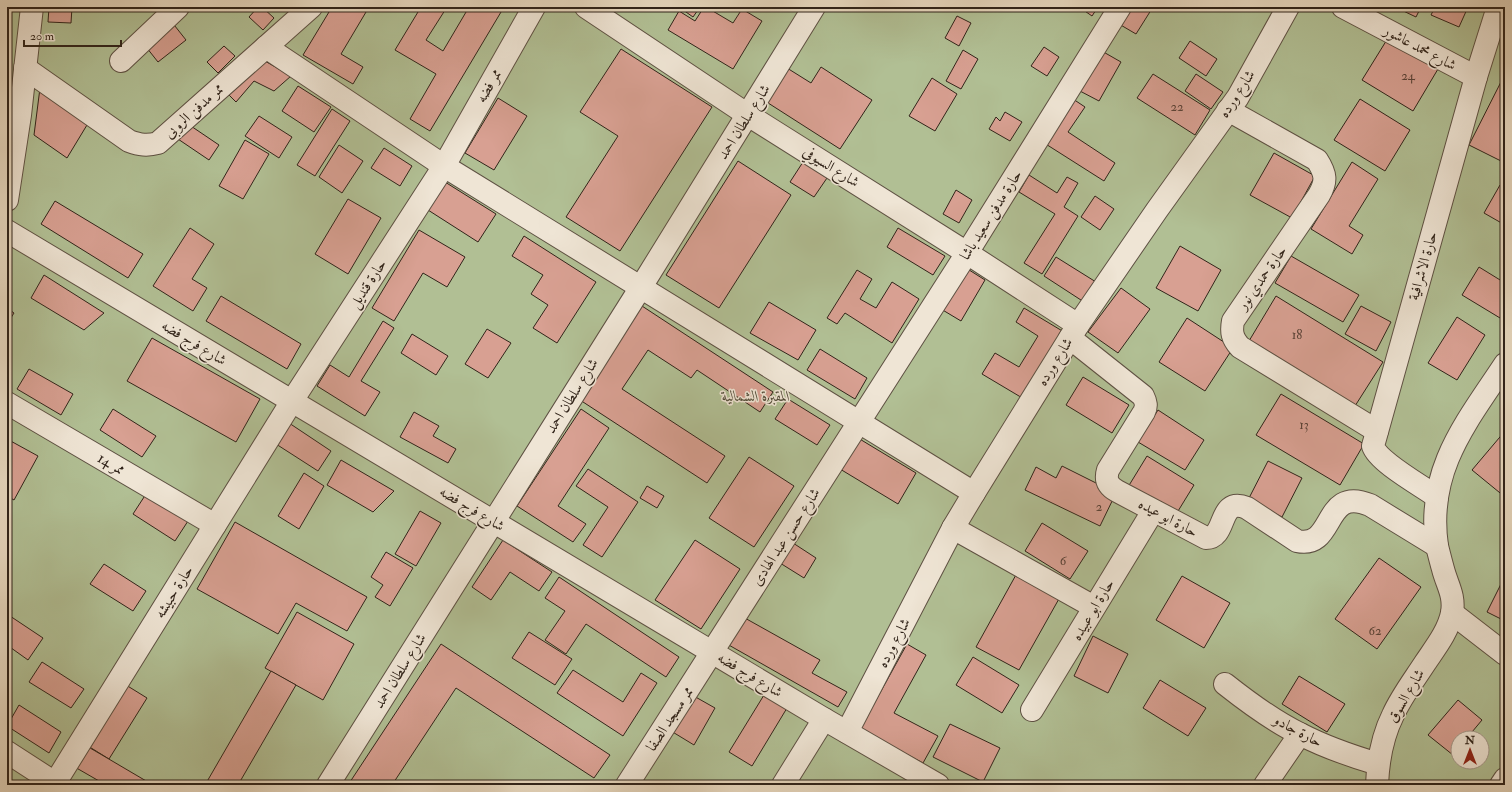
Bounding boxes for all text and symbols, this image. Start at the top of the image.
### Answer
street label: شارع محمد عاشور [1377,20,1459,78]
scale bar [24,22,121,48]
text: 20 m [30,29,55,44]
street label: ممر فضه [472,66,506,106]
street label: شارع ورده [1214,66,1262,123]
house number: 24 [1401,68,1416,84]
street label: ممر مدفن الروبى [160,79,228,144]
street label: شارع سلطان احمد [713,81,777,165]
house number: 22 [1170,99,1184,115]
street label: شارع السيوفي [798,142,863,194]
street label: حارة مدفن سعيد باشا [956,166,1026,264]
street label: حارة الاشرافية [1404,229,1442,303]
street label: حارة حمدي نور [1232,242,1293,316]
street label: حارة قنديل [345,256,392,313]
street label: شارع فرج فضه [156,316,230,372]
house number: 18 [1292,327,1302,343]
street label: شارع ورده [1033,334,1080,391]
street label: شارع سلطان احمد [541,355,605,439]
park label: المقبرة الشمالية [720,387,790,406]
house number: 13 [1299,417,1309,433]
street label: ممر 14 [94,449,128,479]
street label: شارع فرج فضه [434,482,508,538]
street label: شارع حسن عبد الهادى [747,485,827,591]
street label: حارة ابو عيده [1135,494,1201,542]
house number: 2 [1096,499,1103,515]
house number: 6 [1060,553,1068,569]
street label: حارة حبيشه [150,562,198,622]
street label: حارة ابو عبيده [1067,576,1119,644]
street label: شارع ورده [873,615,918,672]
house number: 62 [1368,623,1382,639]
street label: شارع سلطان احمد [369,630,433,714]
street label: شارع فرج فضه [712,648,786,704]
street label: شارع السوق [1383,666,1432,728]
street label: ممر مسجد الصفا [642,683,698,755]
street label: حارة جادو [1269,709,1326,752]
north arrow [1450,730,1490,770]
text: N [1464,734,1476,747]

